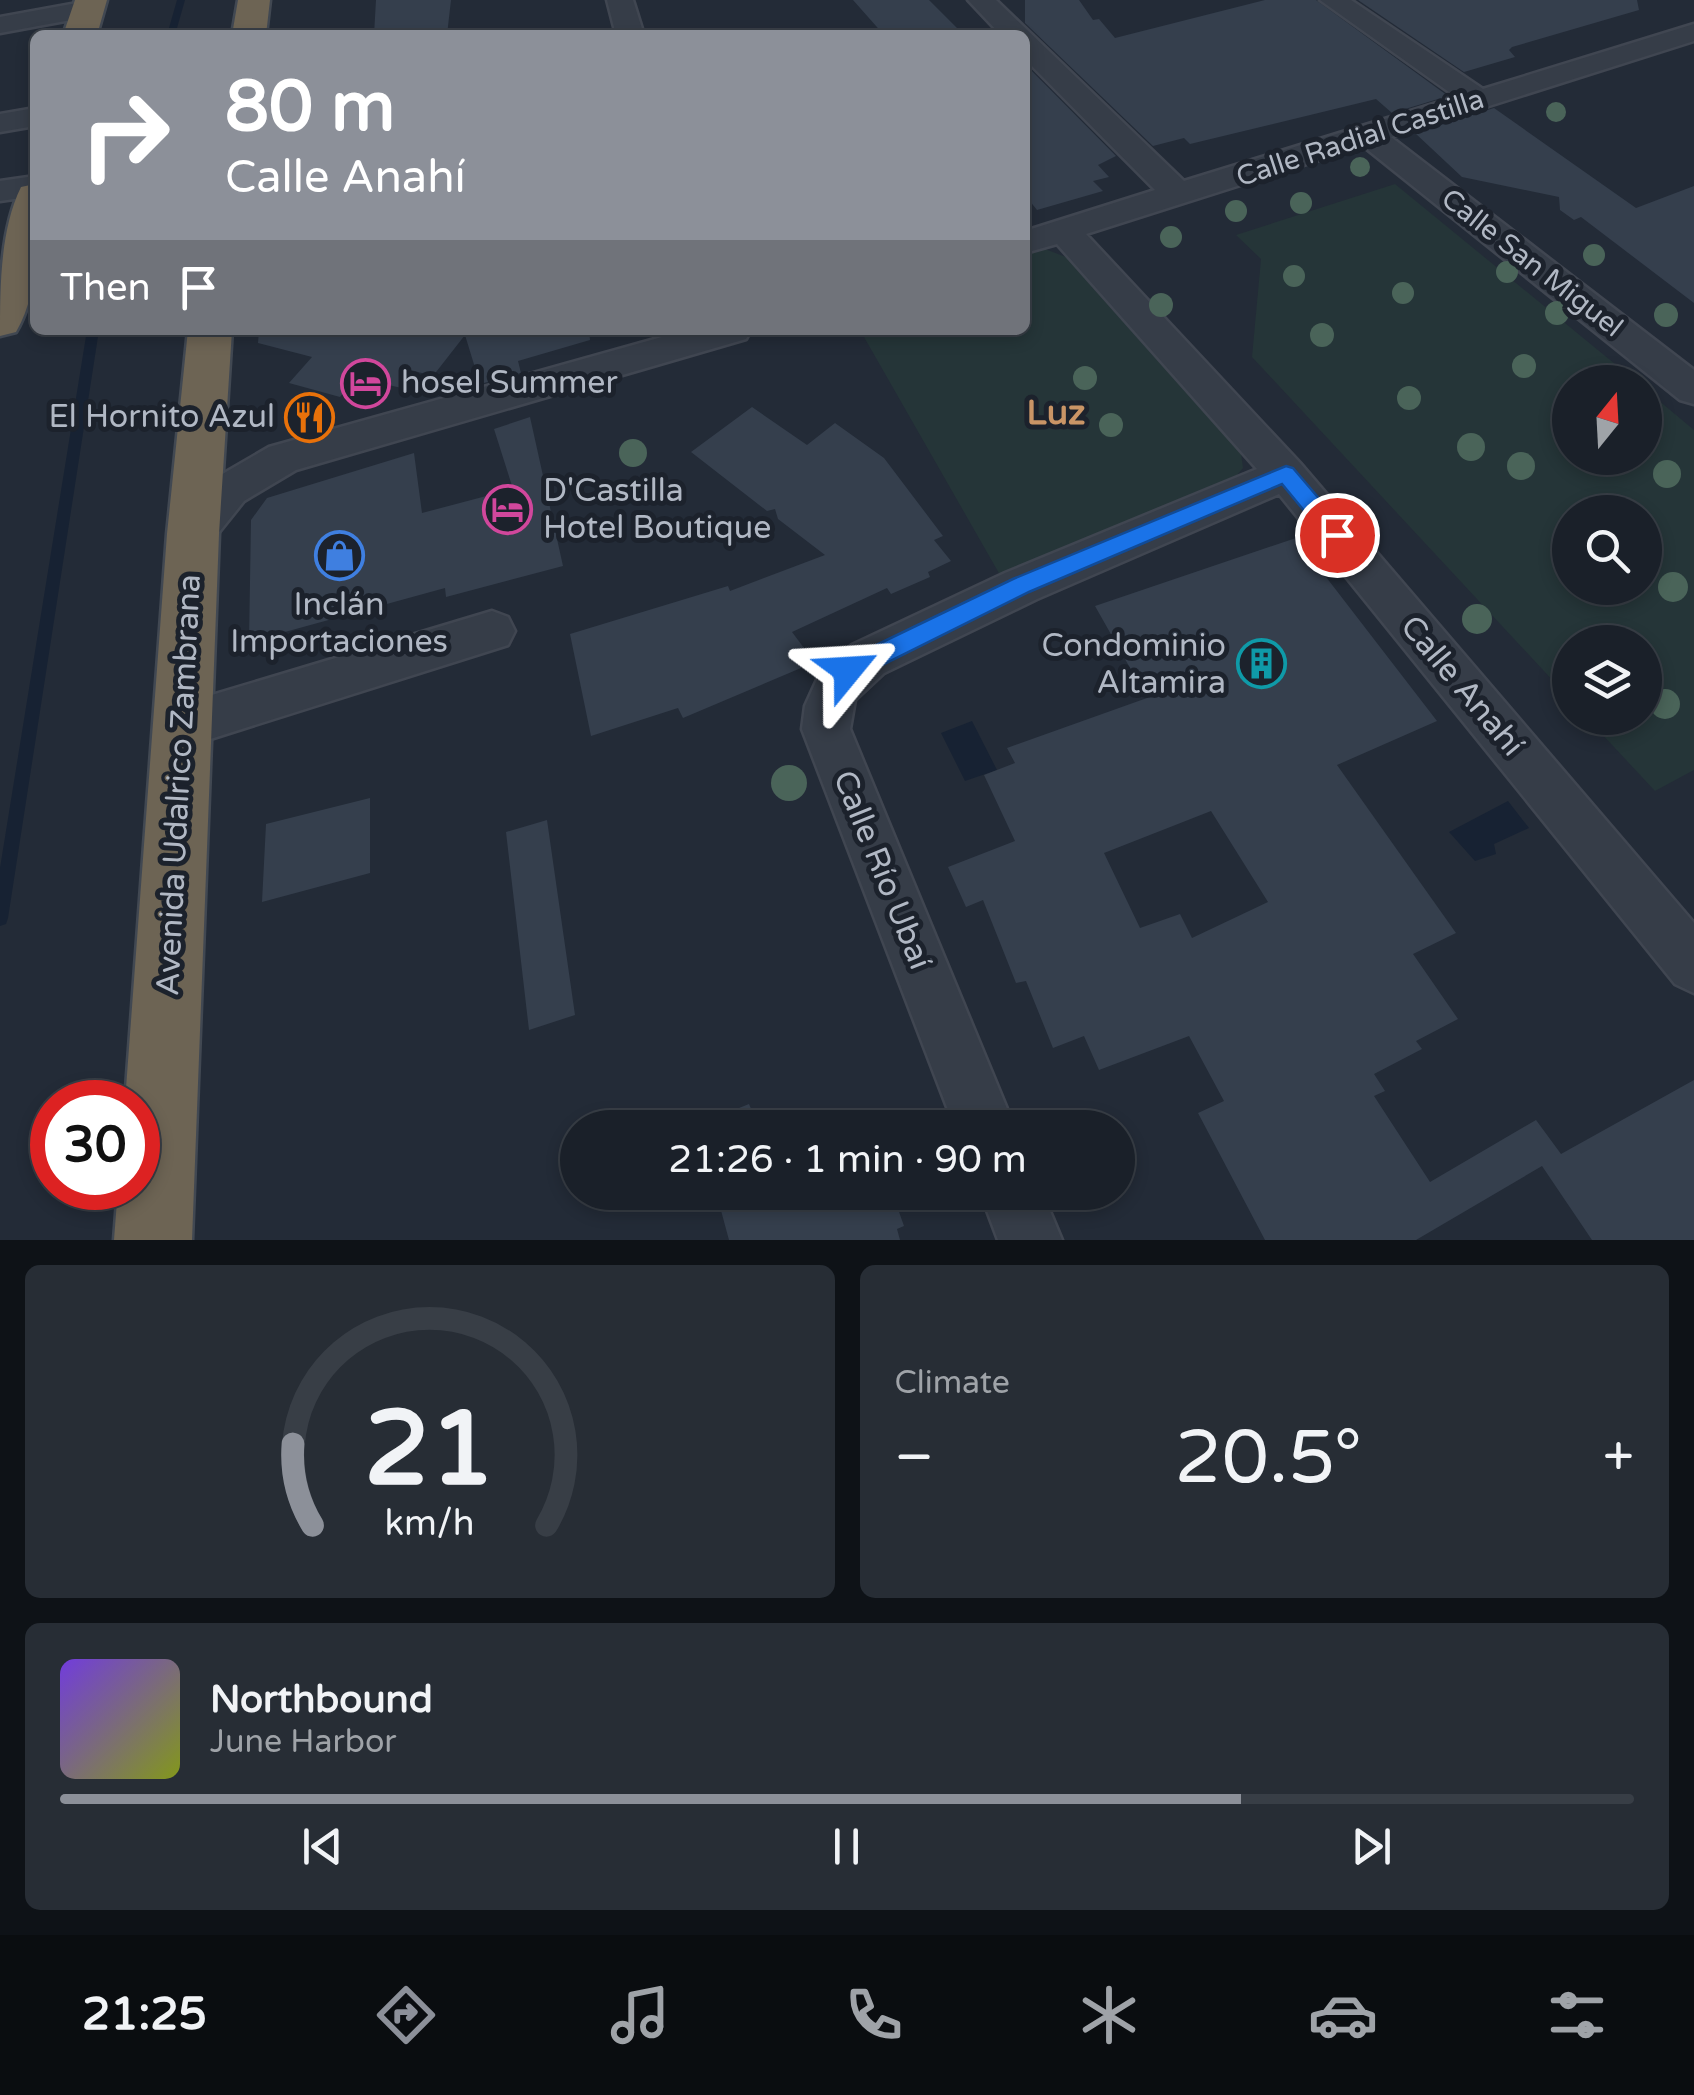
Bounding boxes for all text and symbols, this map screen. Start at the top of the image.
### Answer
text: 80 m [225,66,395,150]
icon: right [60,70,190,200]
street label: Calle Radial Castilla [1232,82,1488,194]
text: Calle Anahí [225,151,466,205]
street label: Calle San Miguel [1435,182,1629,344]
icon: arrive [171,260,226,315]
text: Then [60,265,151,311]
hotel icon: hosel Summer [340,357,392,409]
place label: hosel Summer [401,364,618,402]
north arrow [1552,365,1662,475]
map controls [1552,365,1662,735]
restaurant icon: El Hornito Azul [284,391,336,443]
district label: Luz [1027,392,1085,434]
place label: El Hornito Azul [48,398,275,436]
place label: D'Castilla Hotel Boutique [543,472,771,547]
hotel icon: D'Castilla Hotel Boutique [482,483,534,535]
pin [1295,493,1380,578]
button: search [1552,495,1662,605]
icon: arrive [1310,508,1365,563]
shop icon: Inclán Importaciones [313,529,365,581]
street label: Avenida Udalrico Zambrana [149,573,209,997]
place label: Inclán Importaciones [230,586,448,661]
street label: Calle Anahí [1392,608,1532,764]
position arrow [796,618,900,722]
button: layers [1552,625,1662,735]
place label: Condominio Altamira [1041,627,1226,702]
building icon: Condominio Altamira [1235,638,1287,690]
street label: Calle Río Ubaí [825,765,939,975]
speed limit sign: 30 [30,1080,160,1210]
text: 21:26 · 1 min · 90 m [668,1137,1027,1183]
text: Climate [895,1364,1010,1402]
text: 21 [364,1388,495,1513]
text: 20.5° [1175,1413,1362,1503]
text: − [895,1425,934,1491]
text: + [1603,1425,1634,1491]
text: km/h [385,1502,475,1545]
text: Northbound [210,1677,433,1723]
text: June Harbor [210,1723,397,1761]
icon: previous [295,1819,350,1874]
icon: pause [819,1819,874,1874]
icon: next [1344,1819,1399,1874]
icon: directions [371,1980,441,2050]
icon: music [605,1980,675,2050]
icon: phone [839,1980,909,2050]
icon: climate [1074,1980,1144,2050]
icon: car [1308,1980,1378,2050]
icon: filters [1542,1980,1612,2050]
text: 21:25 [82,1988,207,2042]

